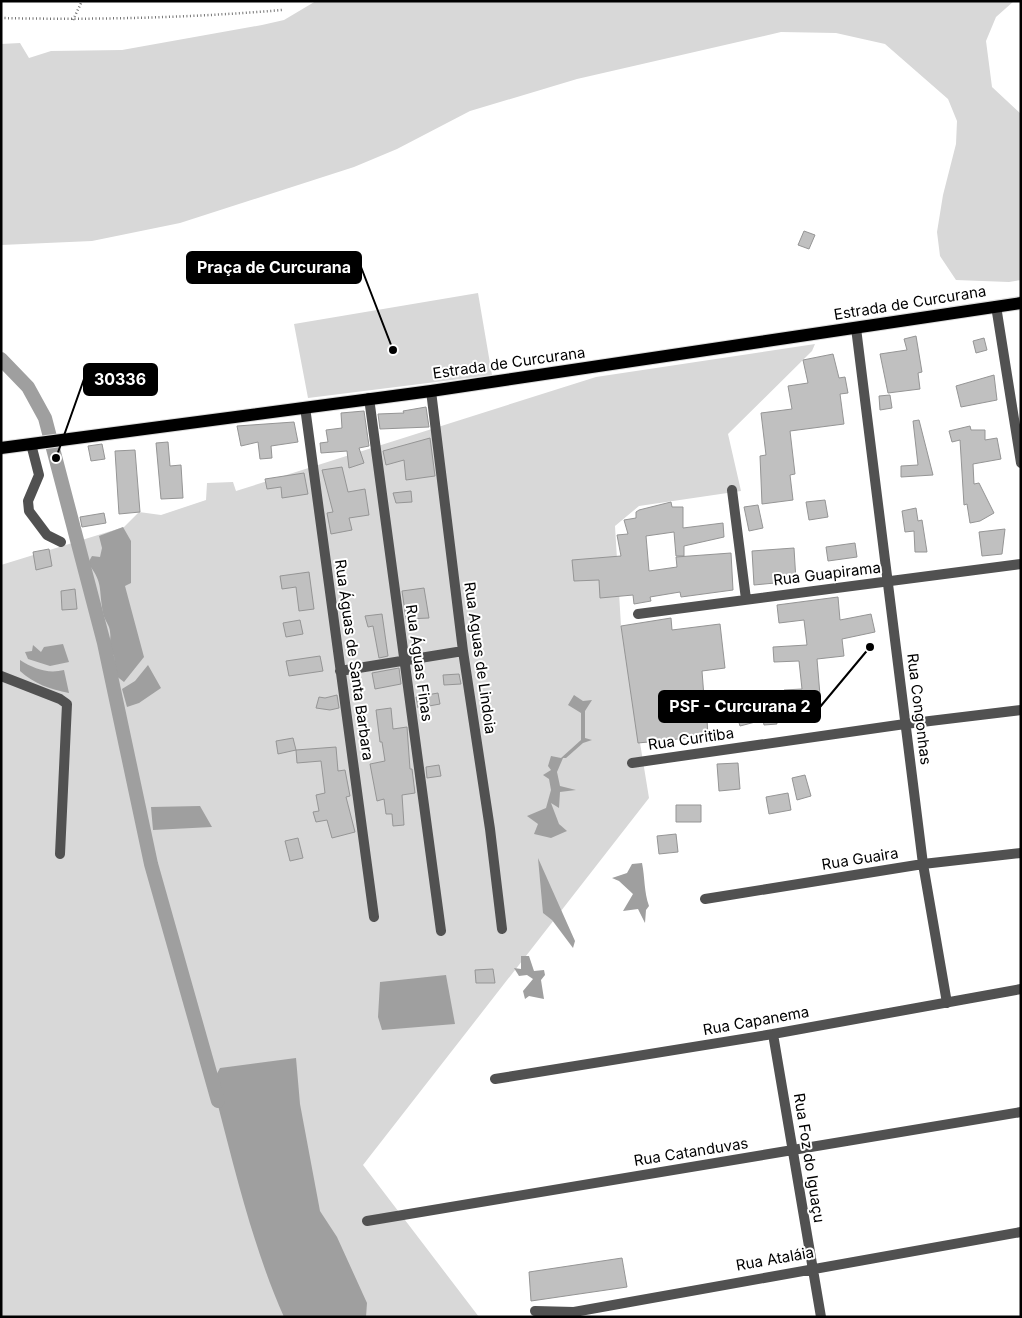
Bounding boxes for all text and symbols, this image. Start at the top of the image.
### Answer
callout: Praça de Curcurana [187,252,361,283]
text: Praça de Curcurana [197,257,351,277]
street label: Estrada de Curcurana [832,281,987,324]
street label: Estrada de Curcurana [431,342,586,383]
callout: 30336 [84,364,157,395]
text: 30336 [94,369,146,389]
street label: Rua Guapirama [772,557,882,590]
street label: Rua Águas de Santa Barbara [331,558,378,762]
street label: Rua Aguas de Lindoia [460,581,501,735]
street label: Rua Águas Finas [402,603,437,723]
street label: Rua Congonhas [903,652,936,766]
callout: PSF - Curcurana 2 [659,691,820,722]
text: PSF - Curcurana 2 [669,696,811,716]
street label: Rua Curitiba [647,723,735,754]
street label: Rua Guaira [820,843,900,874]
street label: Rua Capanema [701,1002,810,1039]
street label: Rua Foz do Iguaçu [790,1092,829,1224]
street label: Rua Catanduvas [632,1133,750,1170]
street label: Rua Ataláia [734,1242,815,1275]

